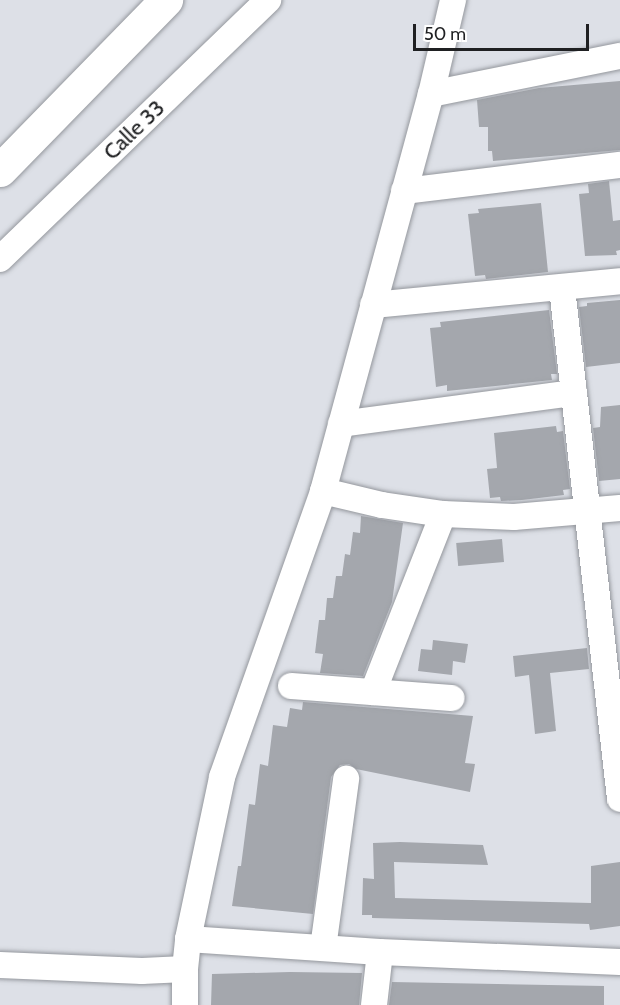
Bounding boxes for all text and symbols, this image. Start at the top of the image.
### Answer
scale bar [416,12,592,50]
text: 50 m [424,23,466,45]
street label: Calle 33 [98,95,170,165]

